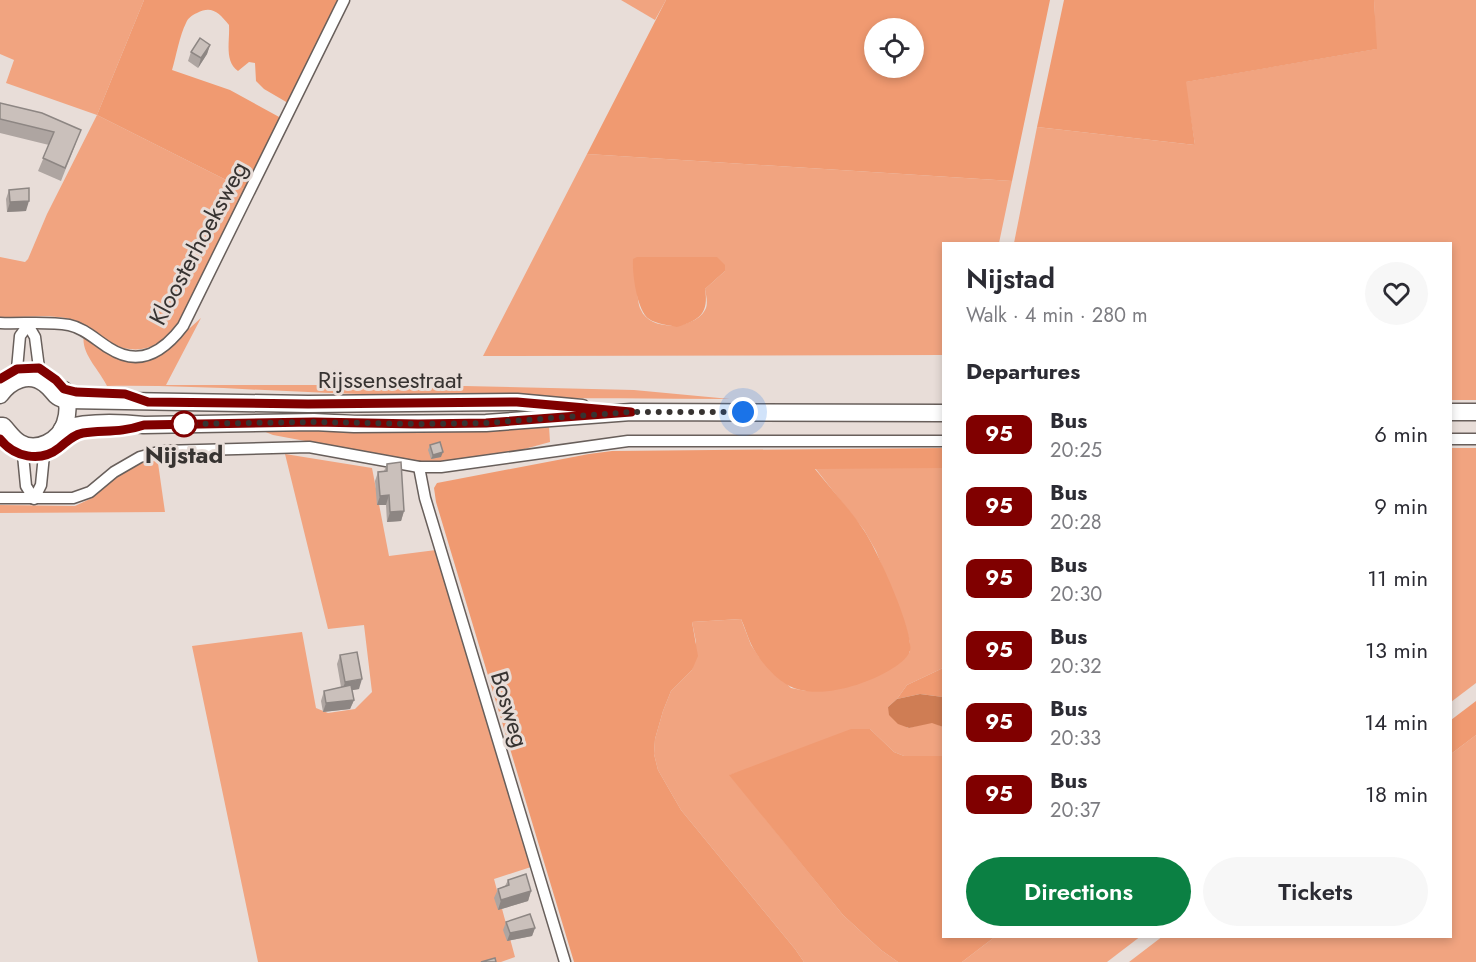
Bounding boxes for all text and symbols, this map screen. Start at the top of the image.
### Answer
map controls [864,18,924,78]
button: locate [864,18,924,78]
street label: Kloosterhoeksweg [140,155,256,331]
text: Nijstad [966,258,1055,299]
button: heart [1365,262,1428,325]
text: Walk · 4 min · 280 m [966,301,1148,330]
text: Departures [966,355,1080,387]
street label: Rijssensestraat [318,362,463,397]
your location [728,397,758,427]
text: Bus [1050,404,1087,436]
marker: Nijstad [171,411,197,437]
text: 6 min [1374,418,1428,450]
text: 95 [985,419,1013,449]
text: 20:25 [1050,436,1102,465]
place label: Nijstad [145,437,223,472]
text: Bus [1050,476,1087,508]
text: 9 min [1374,490,1428,522]
text: 95 [985,491,1013,521]
text: 20:28 [1050,508,1102,537]
text: Bus [1050,548,1087,580]
text: 11 min [1367,562,1428,594]
text: 95 [985,563,1013,593]
text: 20:30 [1050,580,1102,609]
text: Bus [1050,620,1087,652]
text: 13 min [1365,634,1428,666]
text: 95 [985,635,1013,665]
text: 20:32 [1050,652,1102,681]
street label: Bosweg [482,667,538,751]
text: Bus [1050,692,1087,724]
text: 14 min [1364,706,1428,738]
text: 95 [985,707,1013,737]
text: 20:33 [1050,724,1101,753]
text: Bus [1050,764,1087,796]
text: 18 min [1365,778,1428,810]
text: 95 [985,779,1013,809]
text: 20:37 [1050,796,1101,825]
button: Directions [966,857,1191,926]
button: Tickets [1203,857,1428,926]

